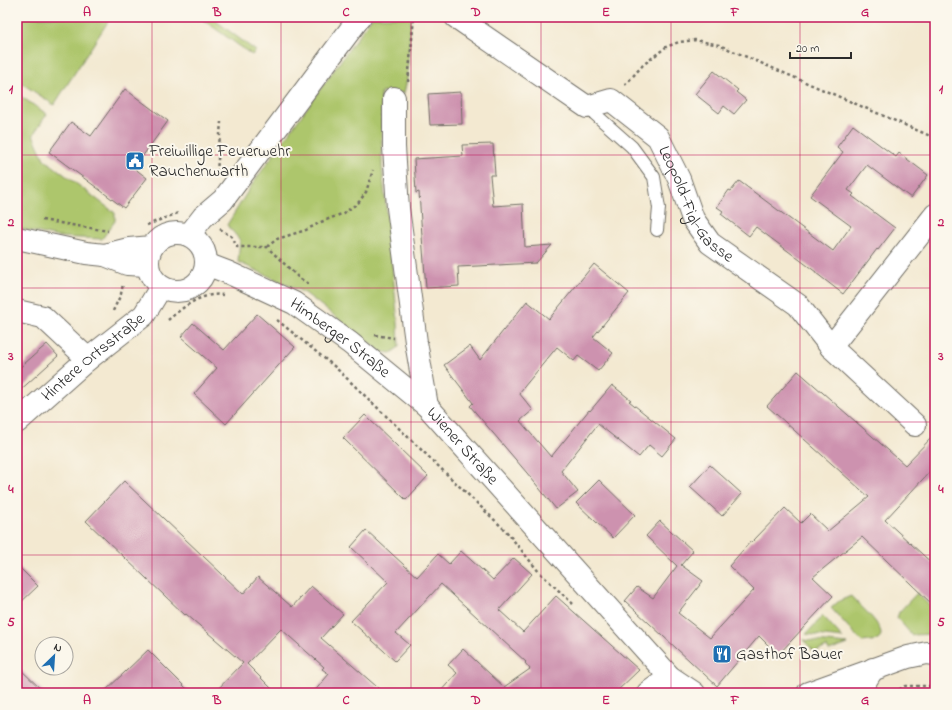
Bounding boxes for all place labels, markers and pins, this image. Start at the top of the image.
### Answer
place label: Freiwillige Feuerwehr Rauchenwarth [148,139,291,184]
public building icon: Freiwillige Feuerwehr Rauchenwarth [124,150,146,172]
place label: Gasthof Bauer [736,642,843,667]
restaurant icon: Gasthof Bauer [711,643,733,665]

